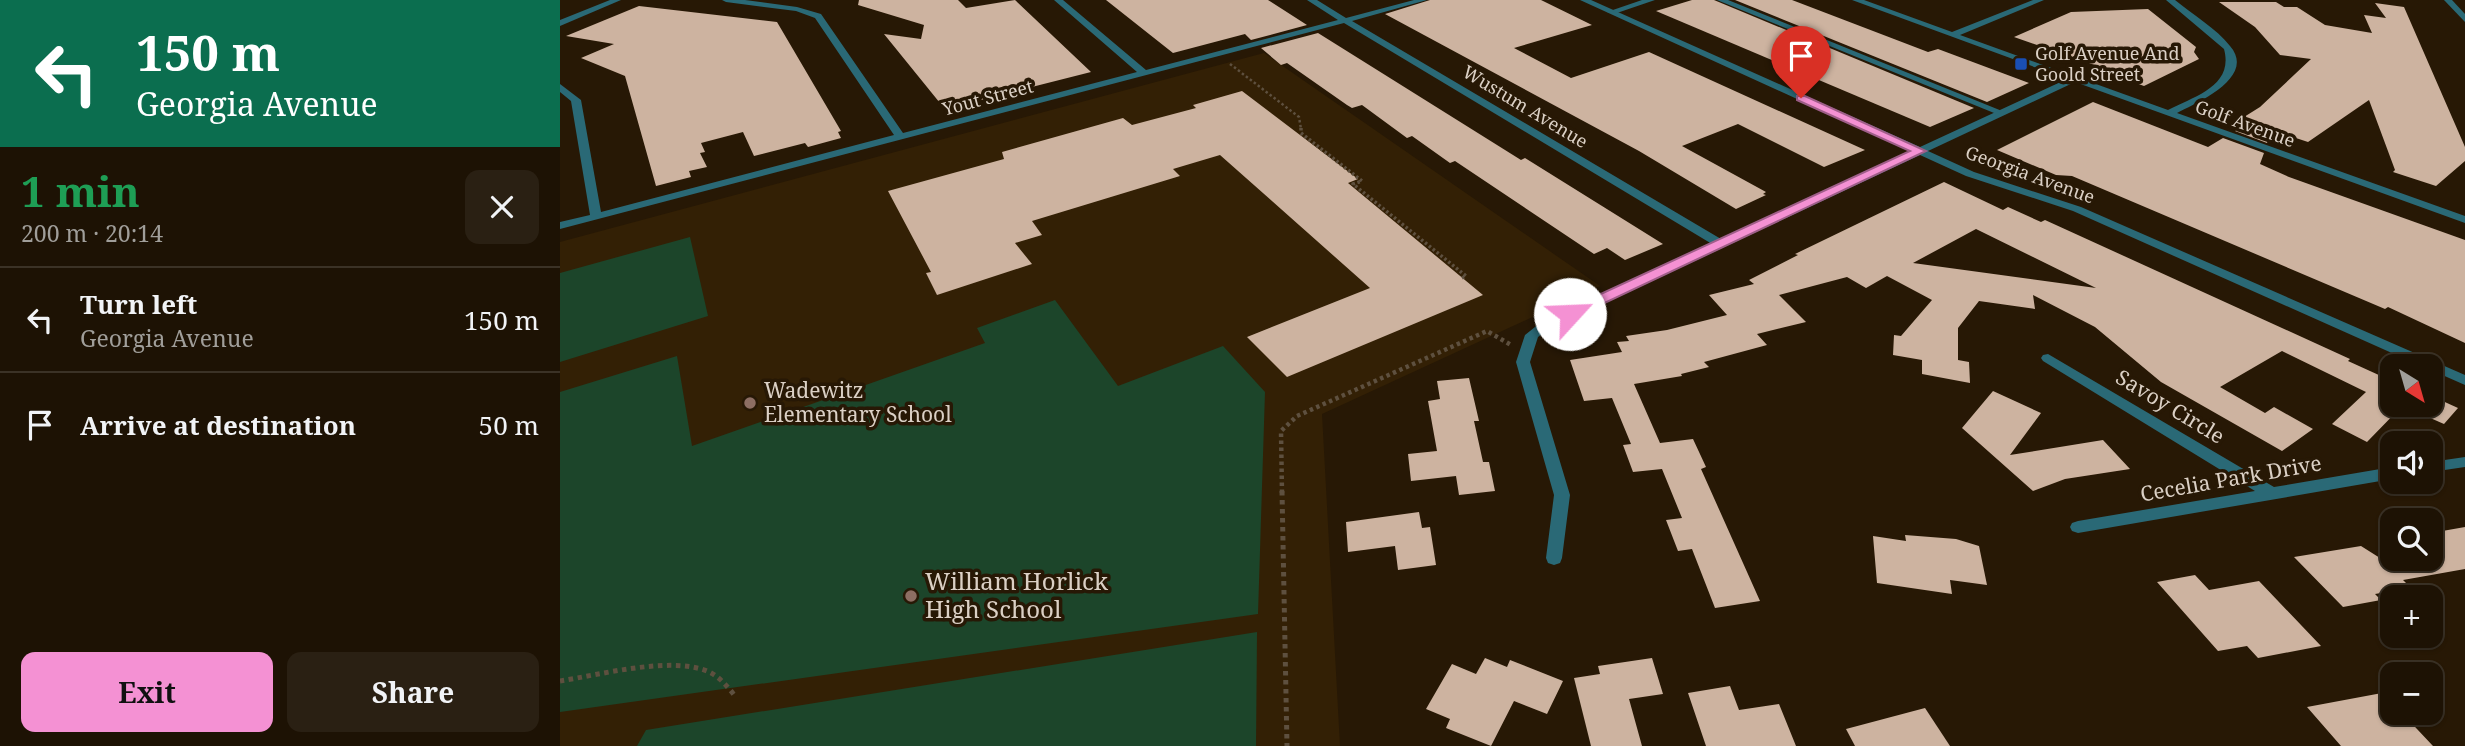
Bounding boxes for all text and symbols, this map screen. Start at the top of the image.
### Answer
text: 150 m [136,19,280,85]
pin [1771,26,1831,98]
icon: left [21,28,112,119]
icon: arrive [1782,37,1820,75]
place label: Golf Avenue And Goold Street [2035,41,2180,86]
marker: Golf Avenue And Goold Street [2013,56,2029,72]
street label: Wustum Avenue [1458,59,1593,153]
street label: Yout Street [939,73,1036,121]
text: Georgia Avenue [136,82,378,125]
street label: Golf Avenue [2192,94,2299,152]
street label: Georgia Avenue [1962,140,2098,209]
text: 1 min [21,162,140,219]
button: close [465,170,539,244]
text: 200 m · 20:14 [21,217,163,249]
position arrow [1533,277,1607,351]
text: Turn left [80,286,197,322]
icon: left [21,301,59,339]
text: 150 m [464,302,539,338]
text: Georgia Avenue [80,322,254,354]
north arrow [2380,354,2443,416]
map controls [2380,354,2443,725]
street label: Savoy Circle [2111,363,2230,450]
place label: Wadewitz Elementary School [764,376,952,428]
marker: Wadewitz Elementary School [742,395,758,411]
icon: arrive [21,406,59,444]
text: Arrive at destination [80,407,356,443]
text: 50 m [479,407,539,443]
button: sound [2380,431,2443,494]
street label: Cecelia Park Drive [2138,448,2324,508]
button: search [2380,508,2443,571]
place label: William Horlick High School [925,564,1109,625]
button: + [2380,585,2443,648]
marker: William Horlick High School [903,588,919,604]
button: Exit [21,652,273,732]
button: Share [287,652,539,732]
button: − [2380,662,2443,725]

